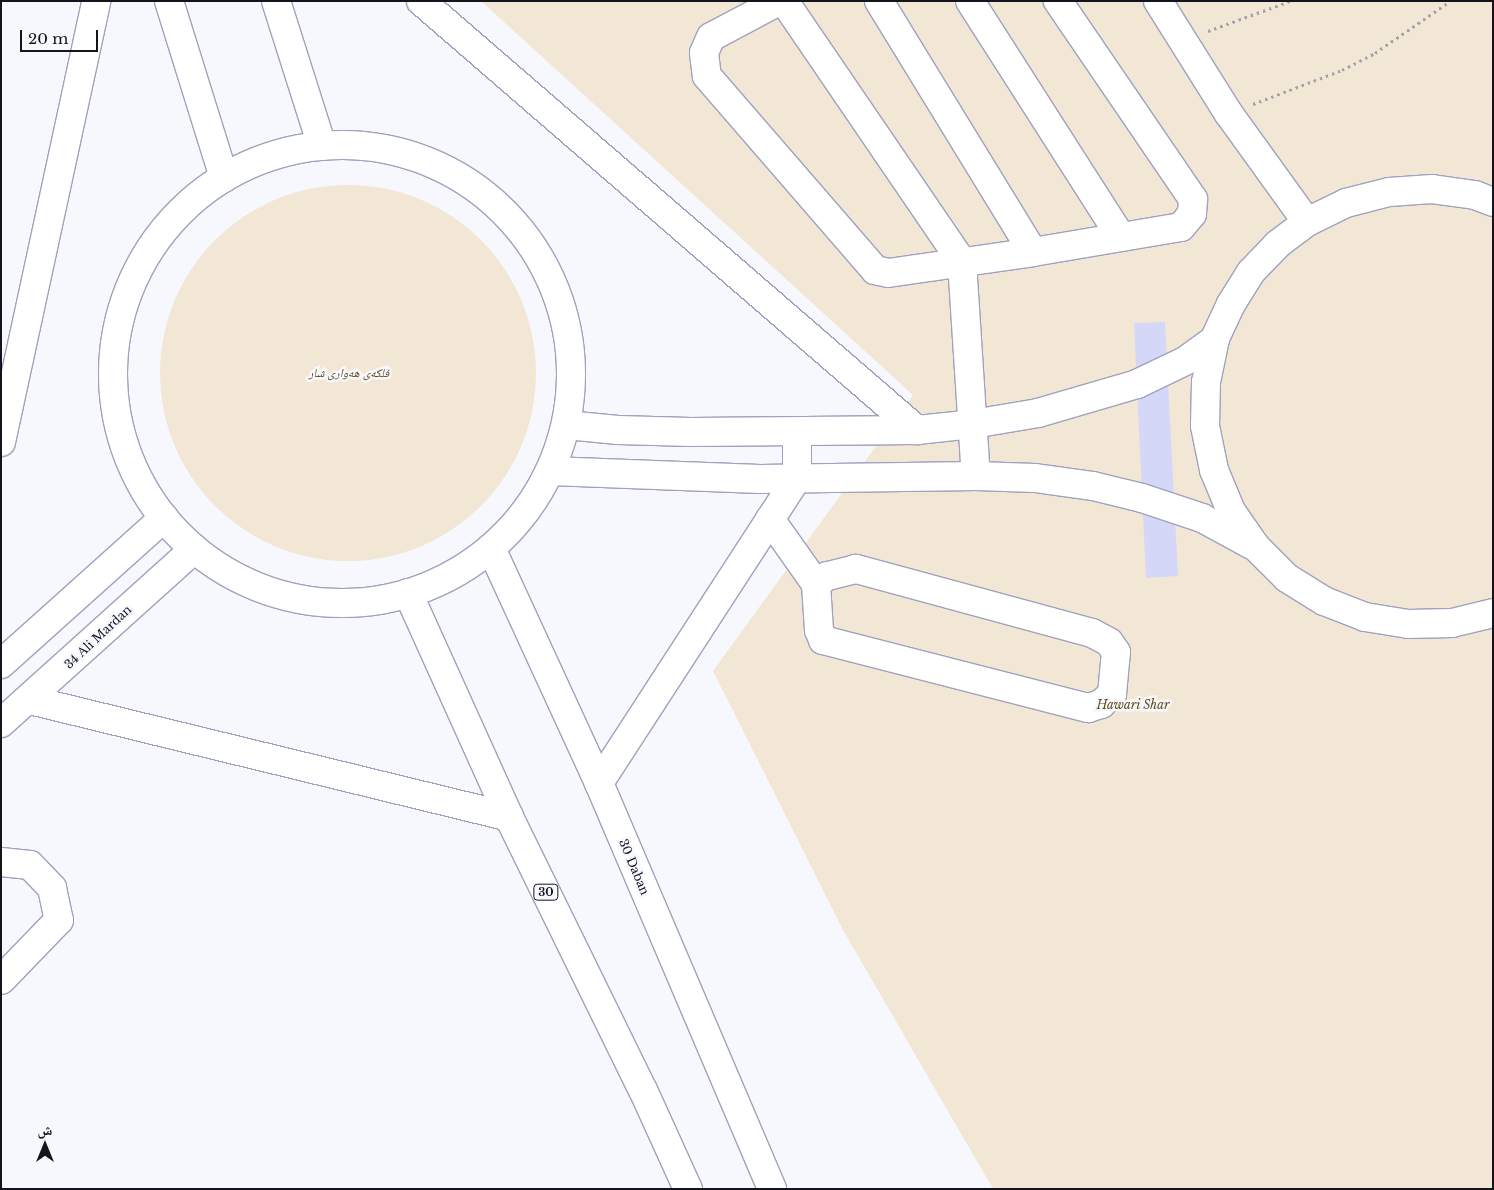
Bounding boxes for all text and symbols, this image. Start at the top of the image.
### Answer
scale bar [22,20,100,52]
text: 20 m [28,29,68,48]
park label: فلکەی هەواری شار [309,366,389,380]
street label: 34 Ali Mardan [61,602,135,672]
park label: Hawari Shar [1096,698,1170,712]
street label: 30 Daban [616,837,652,897]
road number: 30 [532,884,560,900]
north arrow [20,1120,70,1170]
text: ش [38,1121,52,1139]

